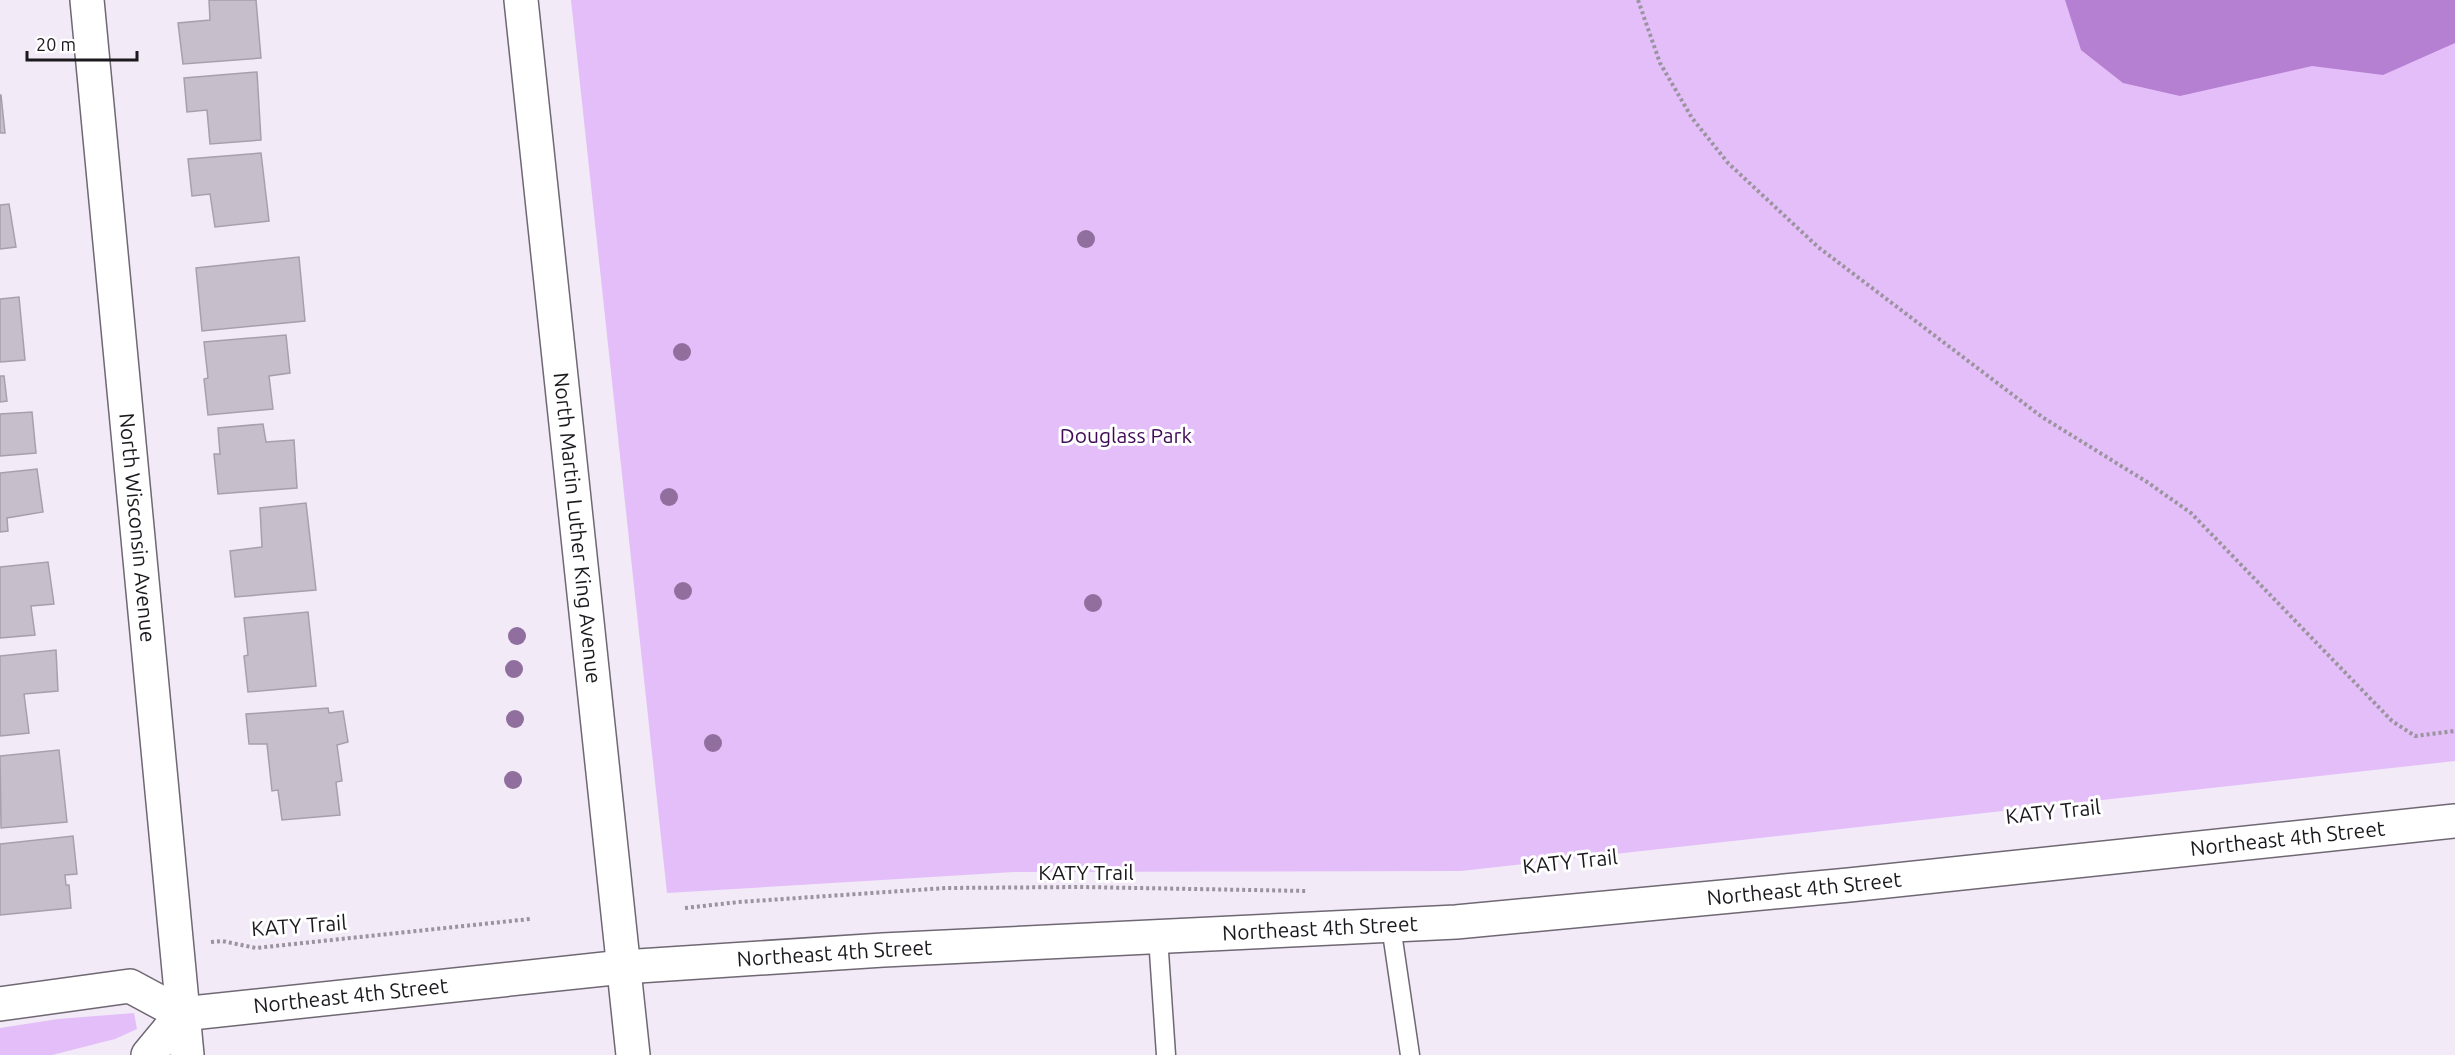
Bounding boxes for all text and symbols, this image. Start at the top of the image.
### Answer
scale bar [27,24,136,62]
text: 20 m [36,34,76,54]
street label: North Martin Luther King Avenue [550,371,607,685]
street label: North Wisconsin Avenue [115,412,161,643]
park label: Douglass Park [1060,423,1193,447]
street label: KATY Trail [2004,794,2102,828]
street label: Northeast 4th Street [2189,815,2386,860]
street label: KATY Trail [1521,844,1619,878]
street label: KATY Trail [1038,860,1134,884]
street label: Northeast 4th Street [1706,867,1903,909]
street label: KATY Trail [250,910,347,940]
street label: Northeast 4th Street [1222,911,1418,944]
street label: Northeast 4th Street [736,935,933,971]
street label: Northeast 4th Street [252,973,449,1017]

